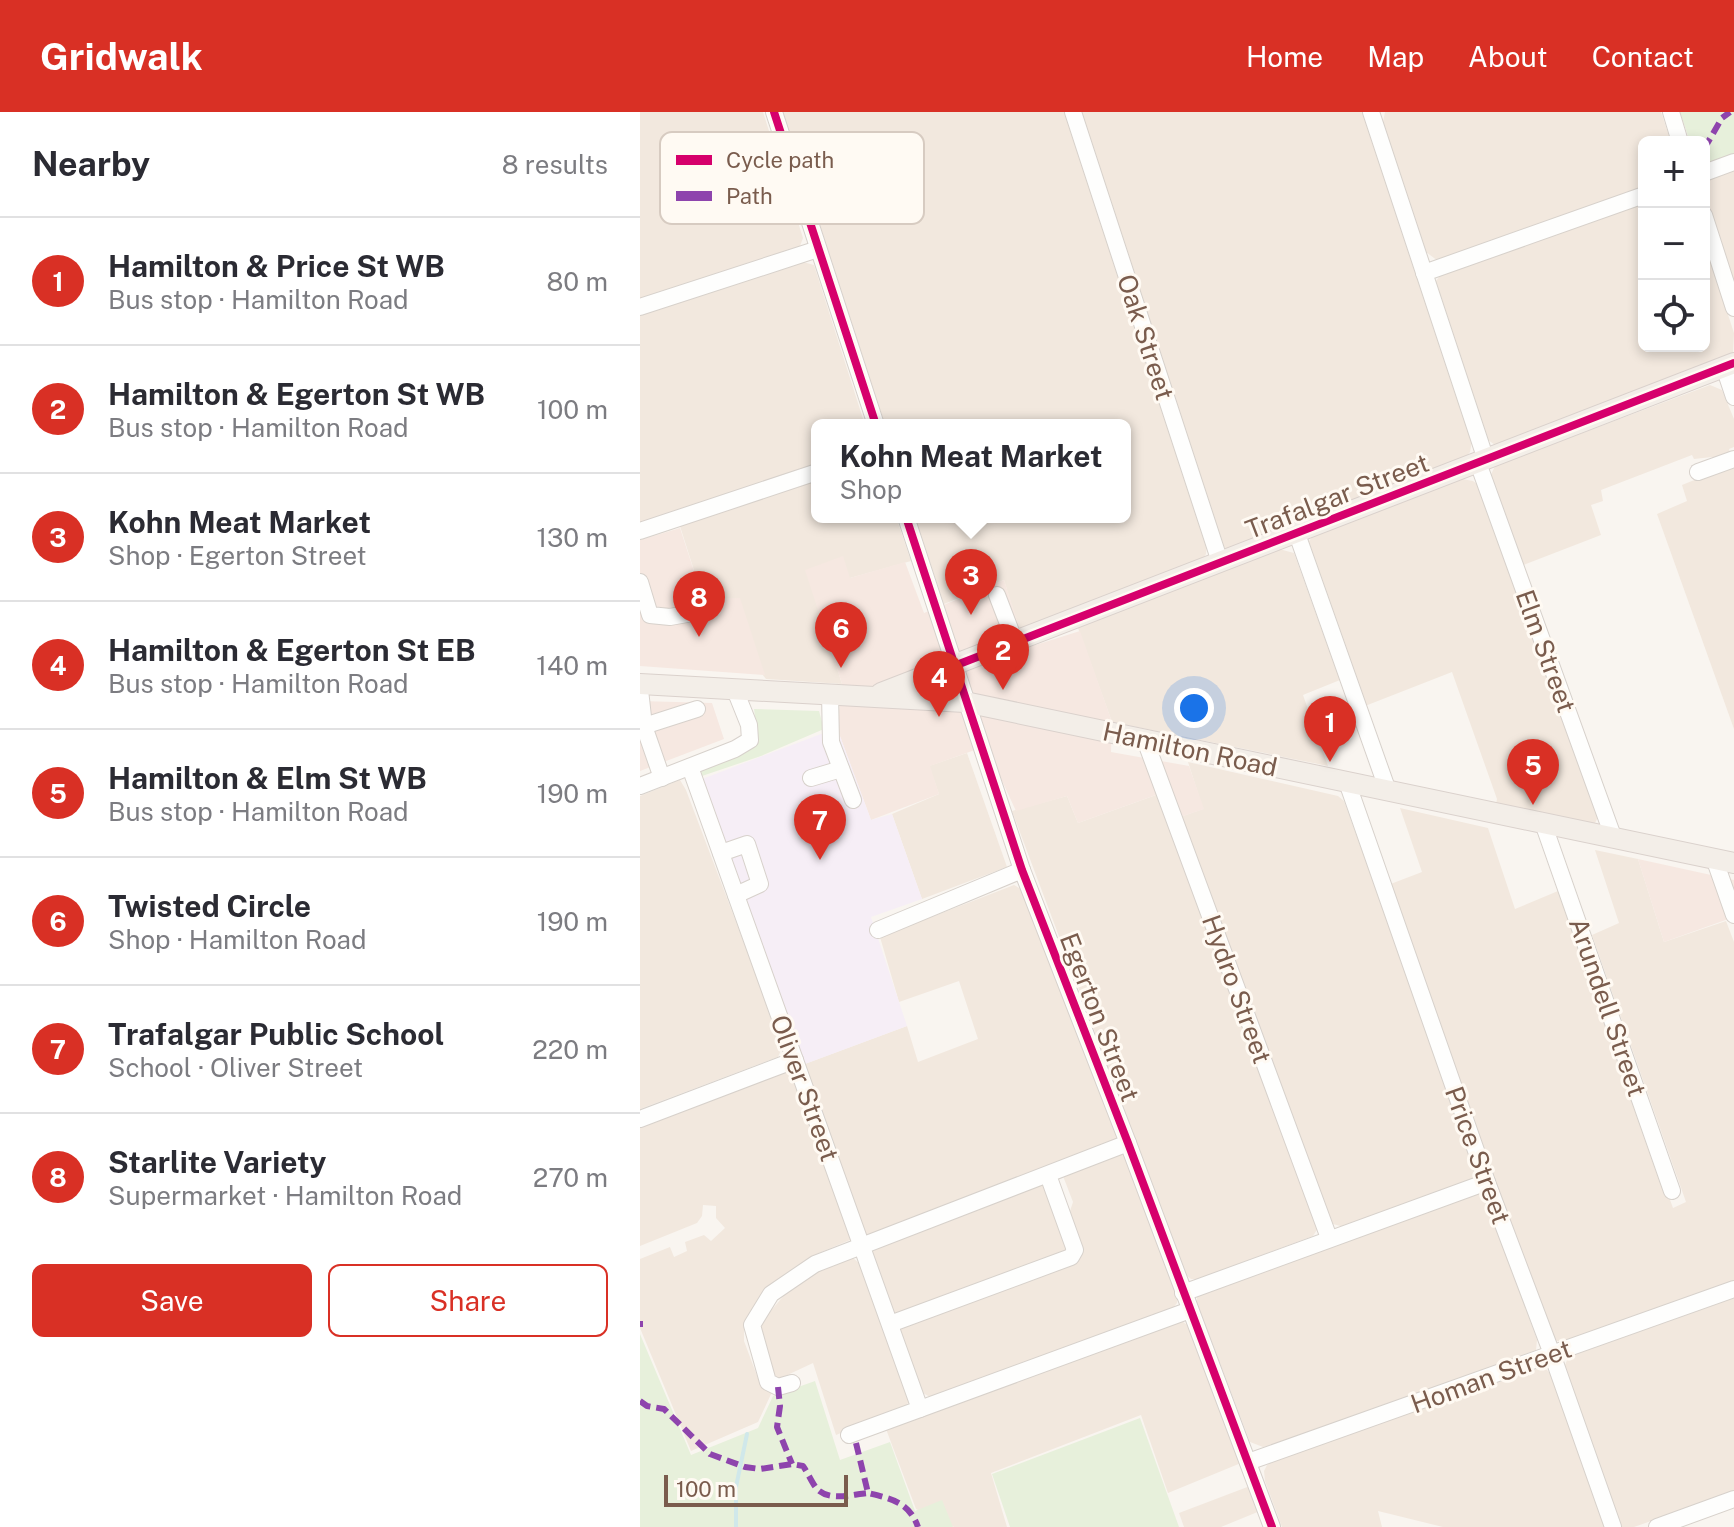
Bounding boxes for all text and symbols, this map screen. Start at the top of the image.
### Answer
text: Gridwalk [40,34,203,79]
text: Home [1246,40,1323,73]
text: Map [1367,40,1424,73]
text: About [1468,40,1548,73]
text: Contact [1592,40,1694,73]
legend [660,132,924,224]
map controls [1638,136,1710,352]
button: + [1638,136,1710,208]
text: Nearby [32,144,150,184]
text: Cycle path [726,147,834,173]
text: 8 results [502,149,608,180]
text: Path [726,183,773,209]
button: − [1638,208,1710,280]
text: Hamilton & Price St WB [108,248,445,284]
text: 1 [52,266,64,297]
text: 80 m [547,266,608,297]
street label: Oak Street [1111,270,1181,404]
button: locate [1638,280,1710,352]
text: Bus stop · Hamilton Road [108,284,409,315]
text: Hamilton & Egerton St WB [108,376,485,412]
text: 2 [50,394,66,425]
text: 100 m [537,394,608,425]
text: Bus stop · Hamilton Road [108,412,409,443]
popup [811,419,1131,523]
text: Kohn Meat Market [840,438,1102,474]
street label: Trafalgar Street [1241,447,1433,545]
text: Shop [840,474,902,505]
text: Kohn Meat Market [108,504,371,540]
text: 3 [49,522,67,553]
text: 130 m [536,522,608,553]
text: Shop · Egerton Street [108,540,367,571]
pin: 3 [945,549,997,615]
pin: 8 [673,571,725,637]
street label: Elm Street [1509,585,1583,717]
pin: 6 [815,602,867,668]
pin: 2 [977,624,1029,690]
text: Hamilton & Egerton St EB [108,632,476,668]
text: 4 [49,650,67,681]
text: 140 m [536,650,608,681]
pin: 4 [913,651,965,717]
text: Bus stop · Hamilton Road [108,668,409,699]
your location [1174,688,1214,728]
pin: 1 [1304,696,1356,762]
street label: Hamilton Road [1100,715,1280,783]
pin: 5 [1507,739,1559,805]
text: Hamilton & Elm St WB [108,760,427,796]
text: 5 [49,778,67,809]
text: 190 m [537,778,608,809]
pin: 7 [794,794,846,860]
text: Bus stop · Hamilton Road [108,796,409,827]
text: Twisted Circle [108,888,311,924]
text: 6 [49,906,67,937]
text: 190 m [537,906,608,937]
street label: Hydro Street [1196,910,1278,1068]
street label: Arundell Street [1563,914,1653,1100]
text: Shop · Hamilton Road [108,924,366,955]
street label: Egerton Street [1054,928,1146,1106]
street label: Oliver Street [764,1011,846,1165]
text: Trafalgar Public School [108,1016,444,1052]
text: 7 [50,1034,66,1065]
text: 220 m [532,1034,608,1065]
text: School · Oliver Street [108,1052,363,1083]
street label: Price Street [1439,1082,1517,1228]
text: Starlite Variety [108,1144,326,1180]
text: 8 [49,1162,67,1193]
text: 270 m [533,1162,608,1193]
text: Supermarket · Hamilton Road [108,1180,462,1211]
button: Save [32,1264,312,1337]
button: Share [328,1264,608,1337]
street label: Homan Street [1407,1333,1575,1419]
scale bar [664,1471,848,1507]
text: 100 m [676,1476,736,1502]

